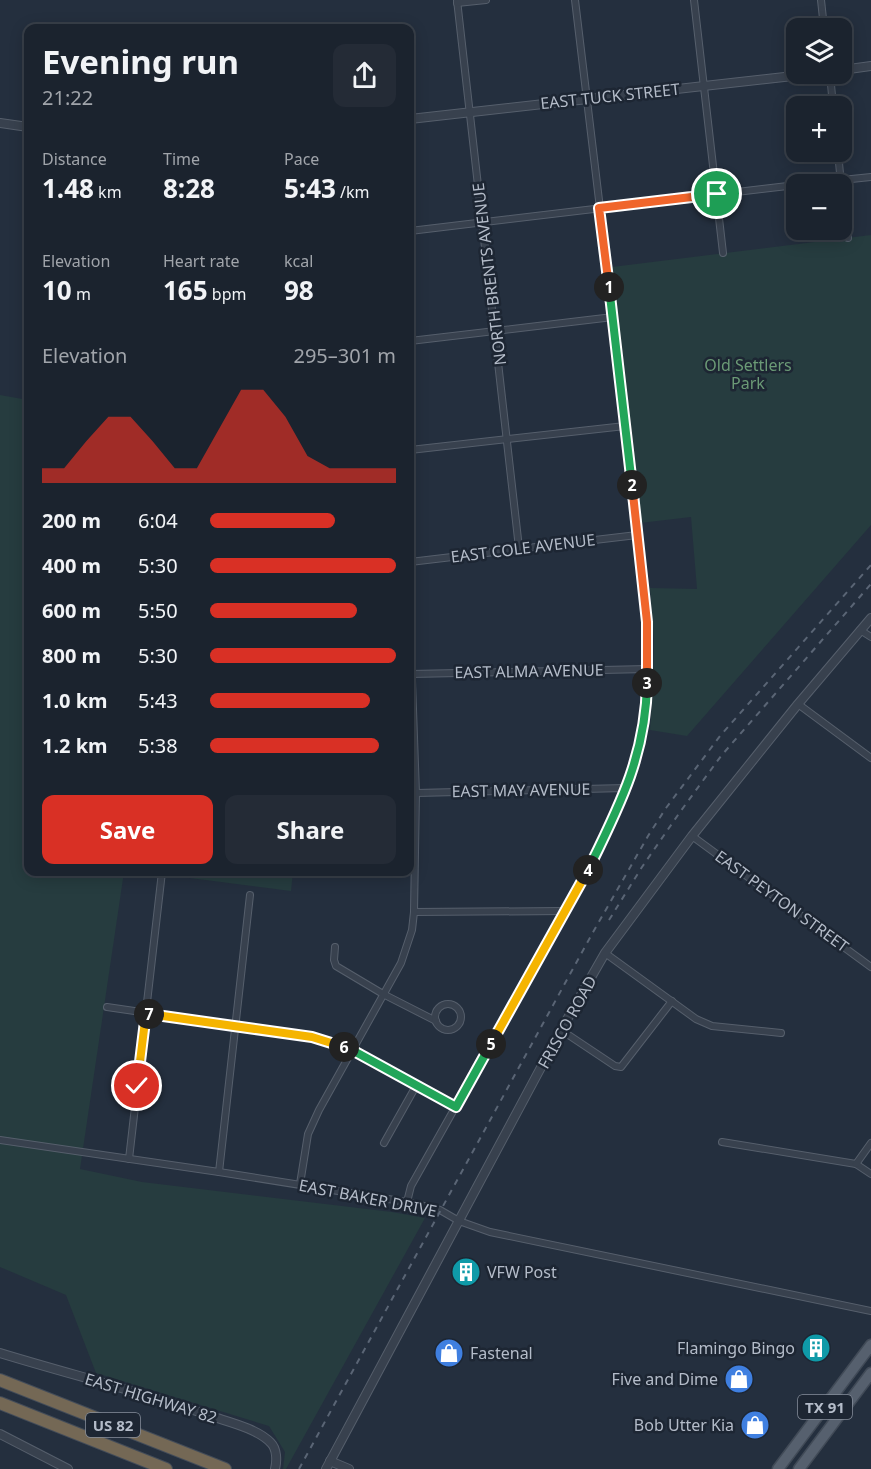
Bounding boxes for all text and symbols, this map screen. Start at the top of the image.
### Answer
map controls [786,18,852,240]
button: layers [786,18,852,84]
text: Evening run [42,39,239,84]
button: share [333,44,396,107]
street label: EAST TUCK STREET [539,78,681,114]
text: 21:22 [42,84,93,111]
button: + [786,96,852,162]
text: Distance [42,148,107,170]
text: Time [163,148,200,170]
text: Pace [284,148,319,170]
pin [691,168,742,219]
text: 1.48 [42,170,94,206]
text: 8:28 [163,170,215,206]
text: 5:43 [284,170,336,206]
button: − [786,174,852,240]
icon: arrive [700,177,733,210]
text: km [94,181,122,203]
text: /km [336,181,370,203]
street label: NORTH BRENTS AVENUE [467,182,511,366]
text: Elevation [42,250,110,272]
text: Heart rate [163,250,239,272]
text: kcal [284,250,313,272]
text: 10 [42,272,72,308]
text: 165 [163,272,208,308]
text: 98 [284,272,314,308]
pin: 1 [594,272,624,302]
text: 1 [604,276,614,298]
text: m [72,283,91,305]
text: bpm [208,283,246,305]
text: Elevation [42,342,127,369]
text: 295–301 m [293,342,396,369]
park label: Old Settlers Park [704,354,792,394]
pin: 2 [617,470,647,500]
text: 2 [627,474,637,496]
text: 200 m [42,507,101,534]
text: 6:04 [138,507,178,534]
street label: EAST COLE AVENUE [449,528,597,568]
text: 400 m [42,552,101,579]
text: 5:30 [138,552,178,579]
text: 600 m [42,597,101,624]
text: 5:50 [138,597,178,624]
text: 800 m [42,642,101,669]
text: 5:30 [138,642,178,669]
street label: EAST ALMA AVENUE [454,659,604,683]
pin: 3 [632,668,662,698]
text: 3 [642,672,652,694]
text: 1.0 km [42,687,108,714]
text: 5:43 [138,687,178,714]
text: 1.2 km [42,732,108,759]
text: 5:38 [138,732,178,759]
street label: EAST MAY AVENUE [451,778,591,802]
button: Save [42,795,213,864]
button: Share [225,795,396,864]
street label: EAST PEYTON STREET [711,845,853,957]
pin: 4 [573,855,603,885]
text: 4 [583,859,593,881]
street label: FRISCO ROAD [532,972,602,1072]
pin: 7 [134,999,164,1029]
text: 7 [144,1003,154,1025]
pin: 5 [476,1029,506,1059]
pin: 6 [329,1032,359,1062]
text: 5 [486,1033,496,1055]
text: 6 [339,1036,349,1058]
pin [111,1060,162,1111]
icon: check [120,1069,153,1102]
street label: EAST BAKER DRIVE [297,1174,439,1222]
building icon: VFW Post [450,1256,482,1288]
place label: VFW Post [487,1261,557,1283]
building icon: Flamingo Bingo [800,1332,832,1364]
shop icon: Fastenal [433,1337,465,1369]
place label: Flamingo Bingo [677,1337,795,1359]
place label: Fastenal [470,1342,533,1364]
shop icon: Five and Dime [723,1363,755,1395]
street label: EAST HIGHWAY 82 [82,1367,220,1429]
place label: Five and Dime [612,1368,718,1390]
road number: TX 91 [798,1395,852,1419]
shop icon: Bob Utter Kia [739,1409,771,1441]
road number: US 82 [86,1413,140,1437]
place label: Bob Utter Kia [634,1414,734,1436]

